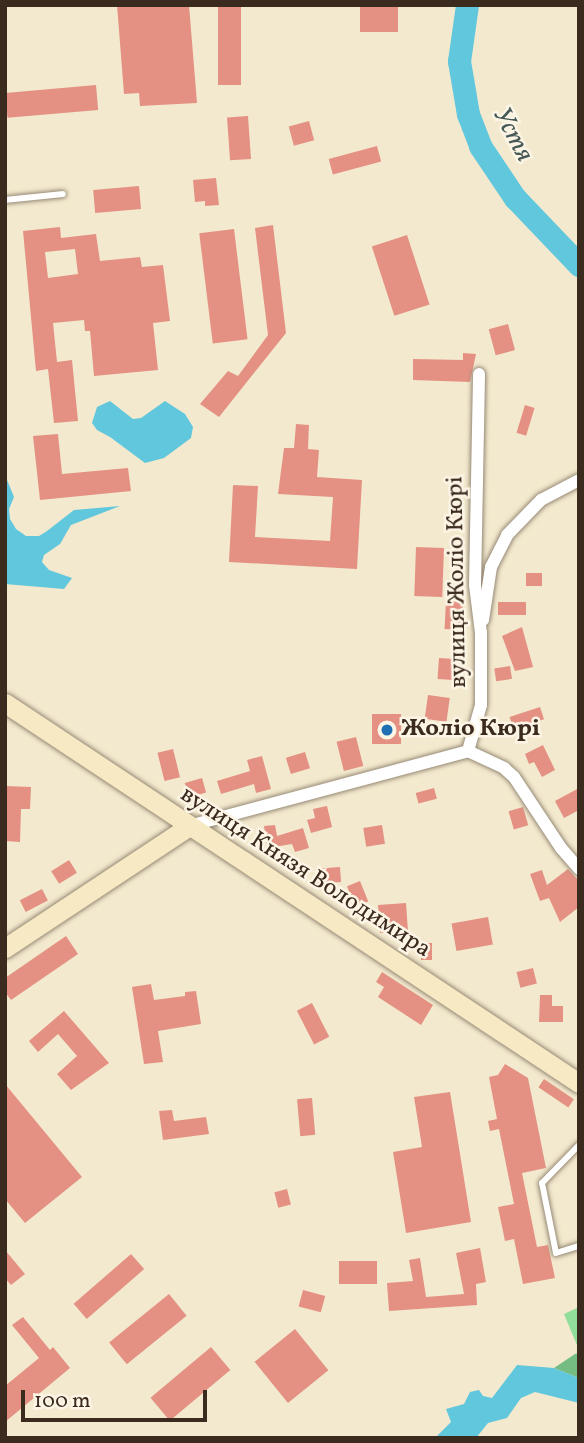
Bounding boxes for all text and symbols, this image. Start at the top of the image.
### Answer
water label: Устя [485,103,539,167]
street label: вулиця Жоліо Кюрі [442,476,474,688]
place label: Жоліо Кюрі [401,716,540,744]
marker: Жоліо Кюрі [379,722,395,738]
street label: вулиця Князя Володимира [174,781,436,965]
scale bar [24,1376,210,1420]
text: 100 m [34,1387,91,1416]

